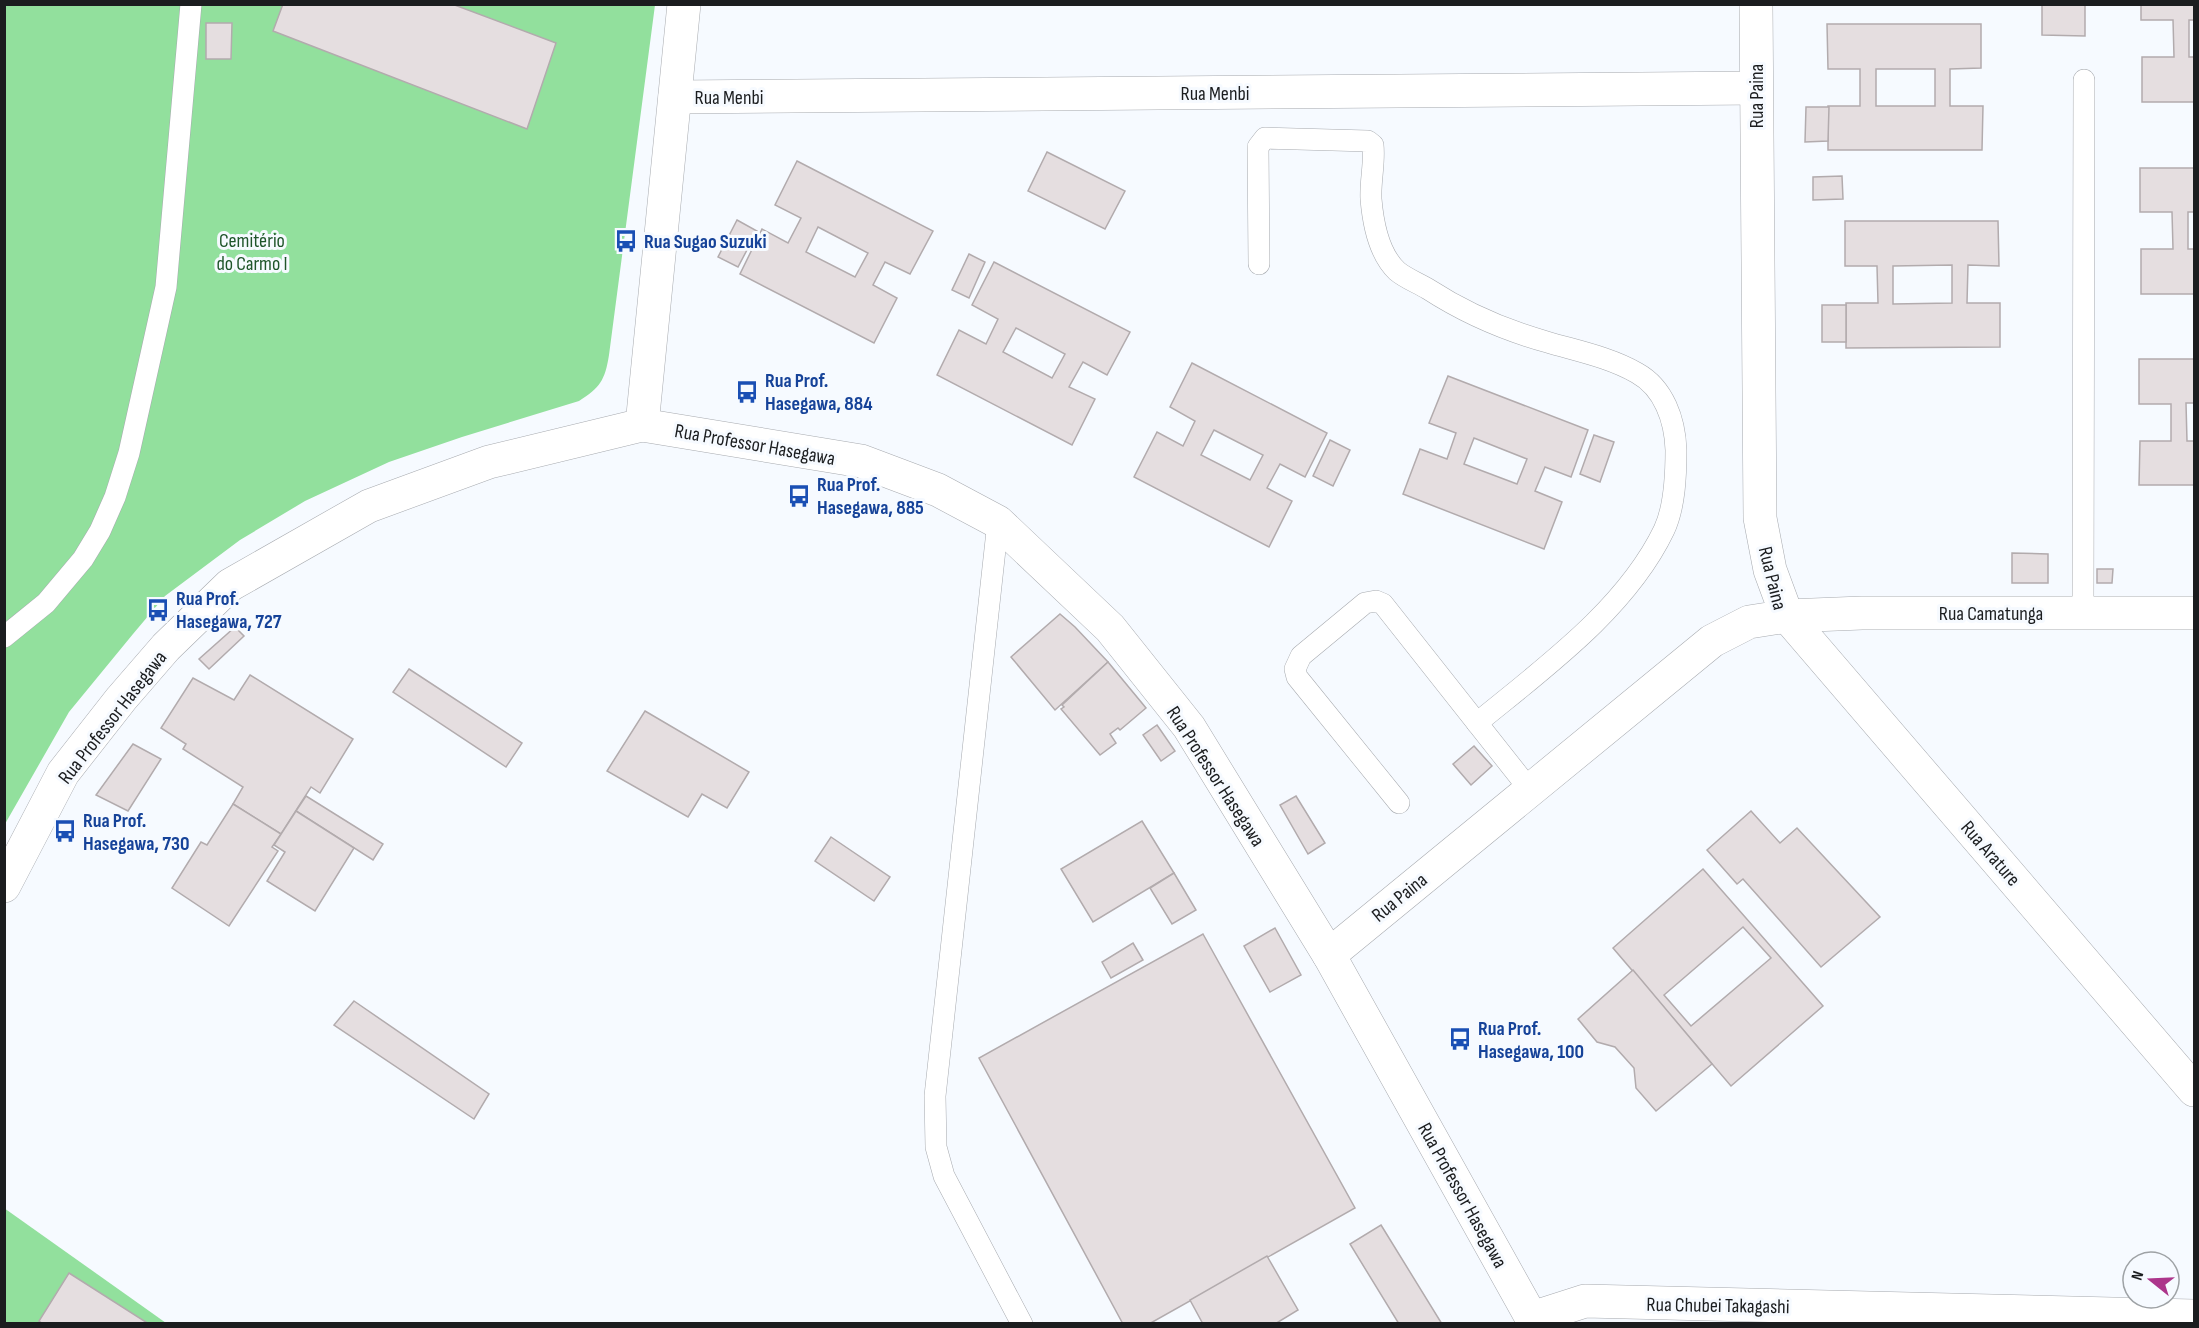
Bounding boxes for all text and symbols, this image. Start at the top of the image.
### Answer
street label: Rua Paina [1745,64,1769,128]
street label: Rua Menbi [1181,82,1249,106]
street label: Rua Menbi [695,86,763,110]
bus stop icon: Rua Sugao Suzuki [613,228,639,254]
park label: Cemitério do Carmo I [217,229,287,276]
place label: Rua Sugao Suzuki [644,230,766,254]
place label: Rua Prof. Hasegawa, 884 [765,369,873,416]
bus stop icon: Rua Prof. Hasegawa, 884 [734,379,760,405]
street label: Rua Professor Hasegawa [673,419,837,471]
place label: Rua Prof. Hasegawa, 885 [817,473,924,520]
bus stop icon: Rua Prof. Hasegawa, 885 [786,483,812,509]
street label: Rua Paina [1753,544,1791,612]
place label: Rua Prof. Hasegawa, 727 [176,587,282,634]
bus stop icon: Rua Prof. Hasegawa, 727 [145,597,171,623]
street label: Rua Camatunga [1939,602,2043,626]
street label: Rua Professor Hasegawa [53,646,172,789]
street label: Rua Professor Hasegawa [1161,702,1269,851]
place label: Rua Prof. Hasegawa, 730 [83,809,189,856]
street label: Rua Arature [1955,816,2025,891]
bus stop icon: Rua Prof. Hasegawa, 730 [52,818,78,844]
street label: Rua Paina [1367,868,1432,927]
place label: Rua Prof. Hasegawa, 100 [1478,1017,1584,1064]
bus stop icon: Rua Prof. Hasegawa, 100 [1447,1026,1473,1052]
street label: Rua Professor Hasegawa [1412,1119,1512,1272]
north arrow [2121,1250,2181,1310]
text: N [2128,1269,2149,1283]
street label: Rua Chubei Takagashi [1646,1293,1790,1319]

